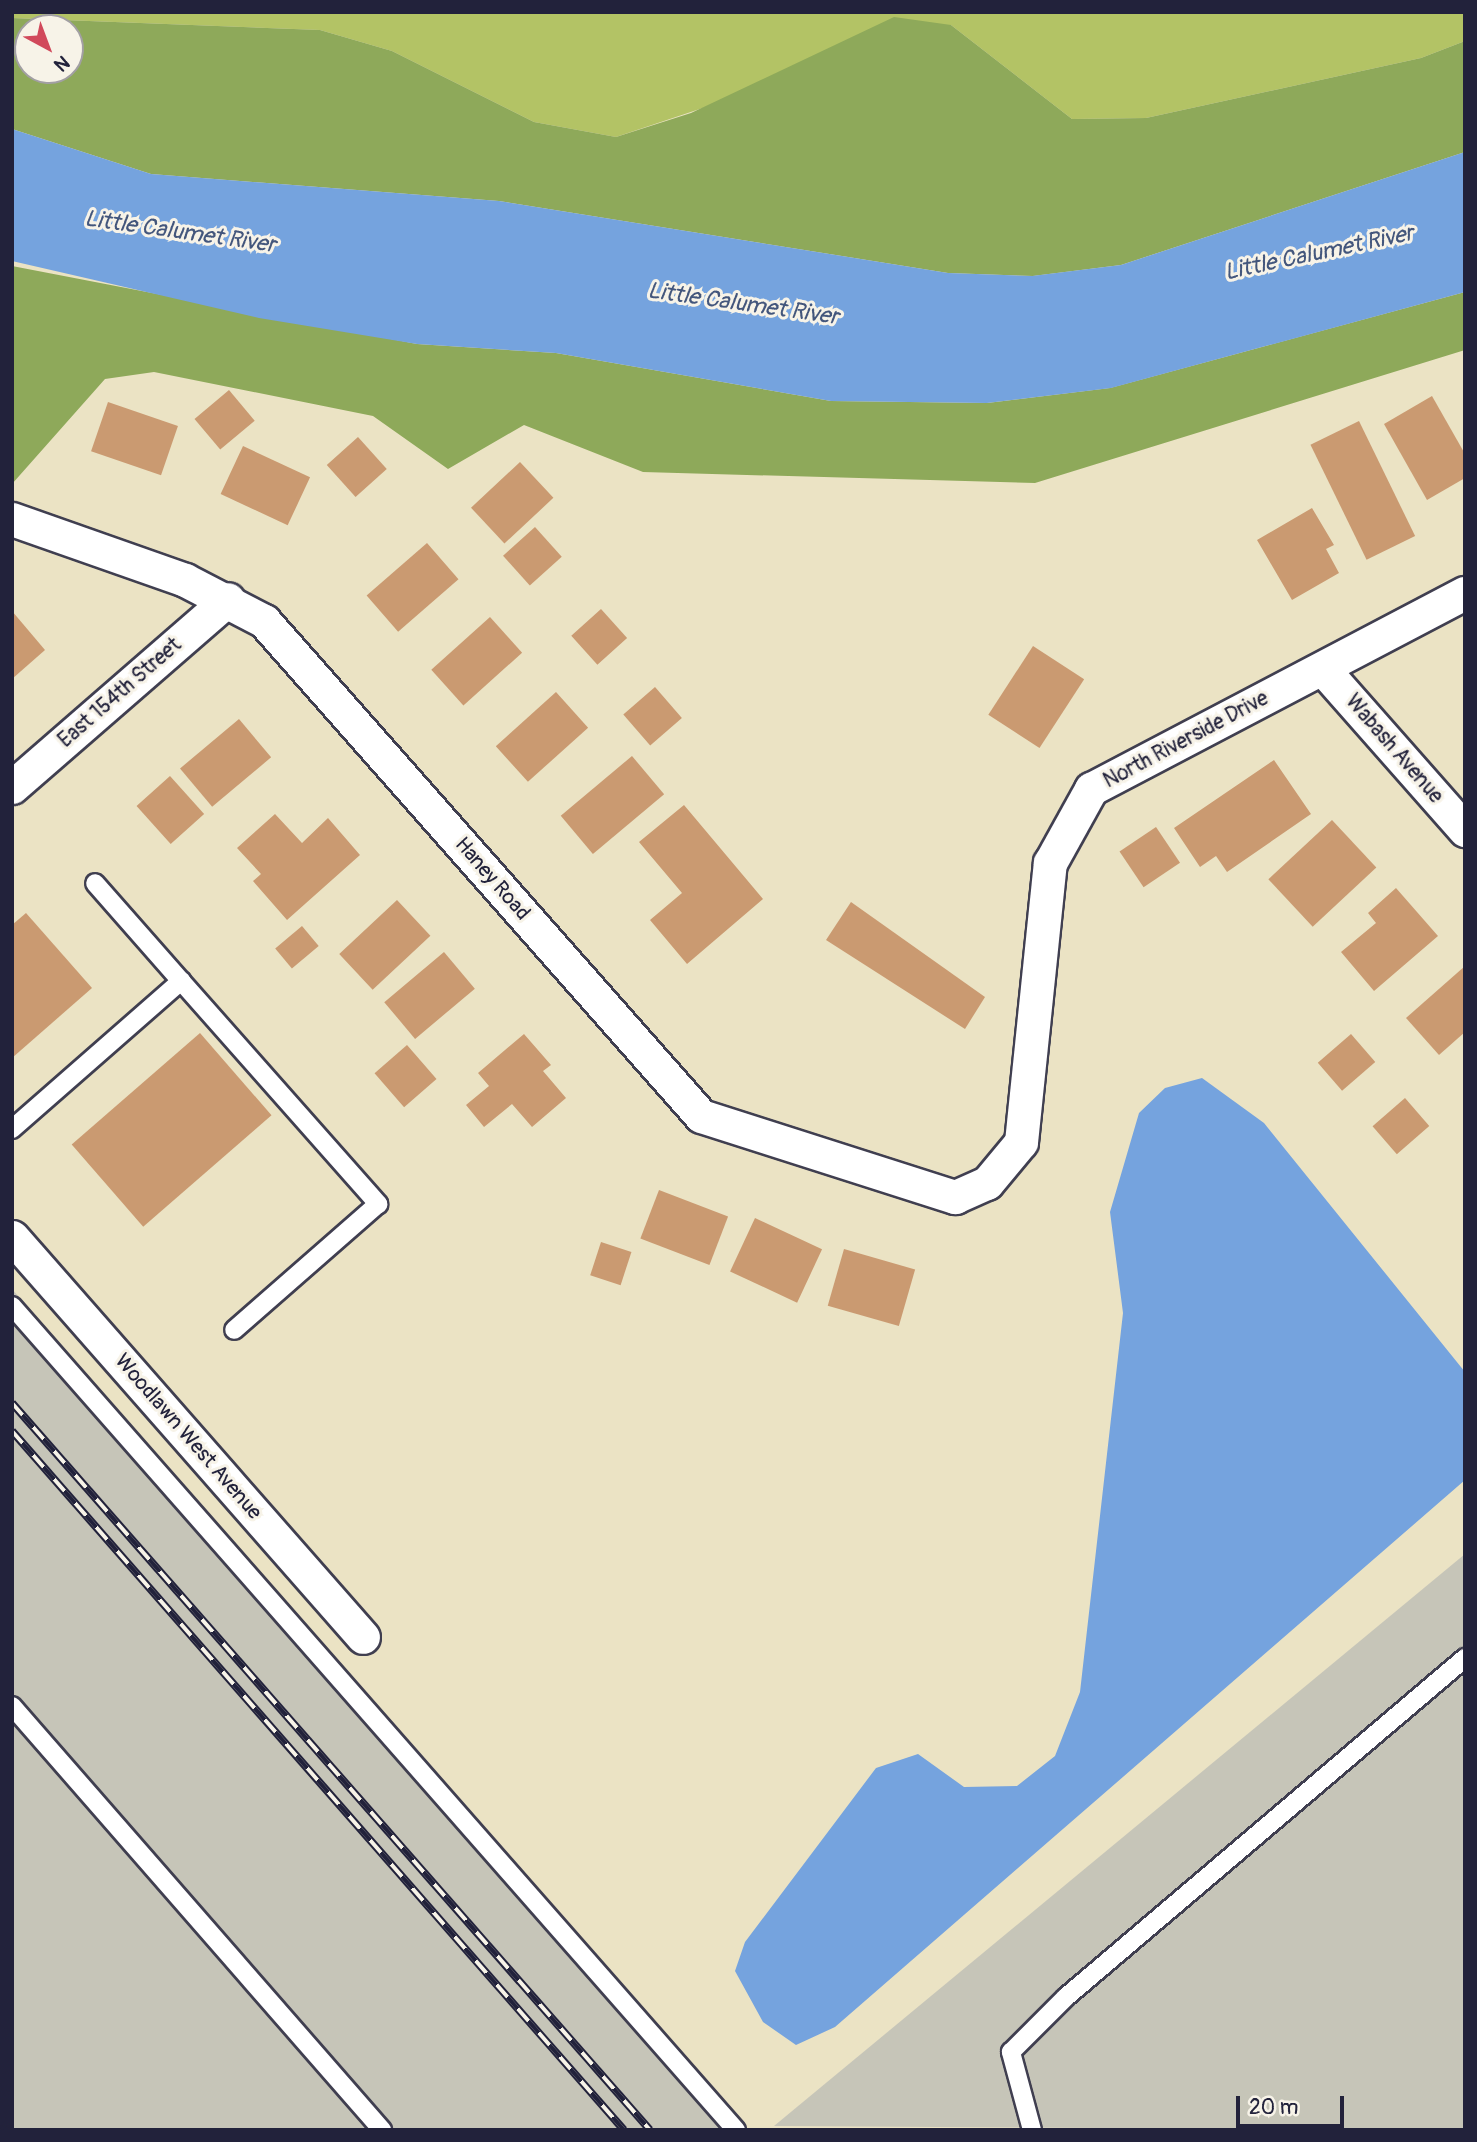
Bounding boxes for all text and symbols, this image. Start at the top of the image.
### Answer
north arrow [14,14,84,84]
text: N [49,50,74,77]
water label: Little Calumet River [83,205,277,259]
water label: Little Calumet River [1222,219,1416,287]
water label: Little Calumet River [646,277,840,331]
street label: East 154th Street [53,633,187,753]
street label: North Riverside Drive [1099,686,1273,794]
street label: Wabash Avenue [1340,689,1448,809]
street label: Haney Road [449,832,535,926]
street label: Woodlawn West Avenue [109,1349,267,1525]
scale bar [1239,2082,1348,2126]
text: 20 m [1249,2094,1298,2121]

